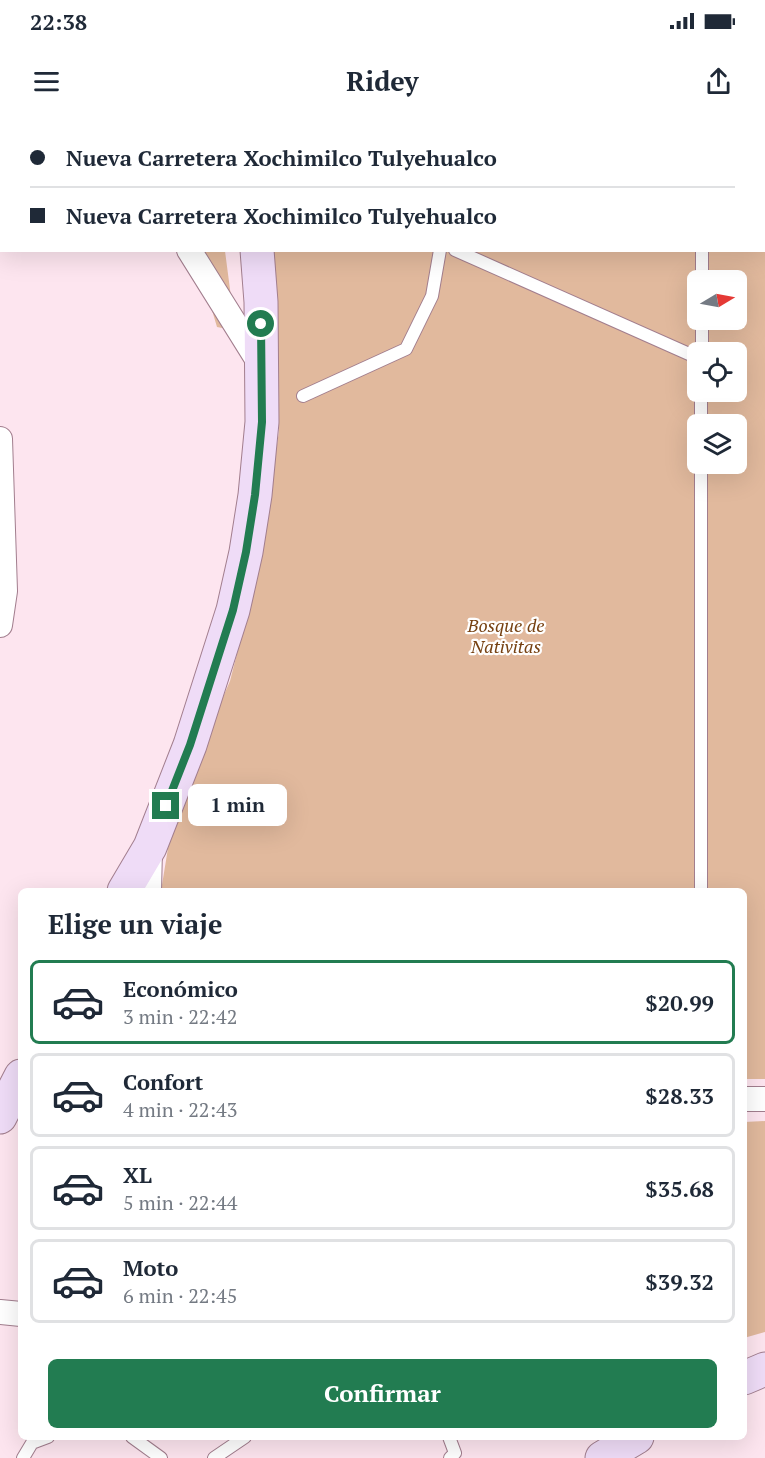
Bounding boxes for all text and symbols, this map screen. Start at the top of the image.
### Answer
text: 22:38 [30,7,87,36]
text: Ridey [346,63,419,99]
icon: menu [30,65,63,98]
icon: share [702,65,735,98]
text: Nueva Carretera Xochimilco Tulyehualco [66,143,497,172]
text: Nueva Carretera Xochimilco Tulyehualco [66,201,497,230]
north arrow [687,270,747,330]
map controls [687,270,747,474]
route start [247,310,274,337]
button: locate [687,342,747,402]
button: layers [687,414,747,474]
park label: Bosque de Nativitas [467,613,544,658]
callout: 1 min [187,785,286,827]
text: 1 min [210,791,265,818]
route end [152,792,179,819]
text: Elige un viaje [48,906,222,942]
text: Económico [123,974,238,1003]
icon: car [51,975,105,1029]
text: $20.99 [645,988,714,1017]
text: 3 min · 22:42 [123,1003,237,1030]
text: Confort [123,1067,203,1096]
icon: car [51,1068,105,1122]
text: $28.33 [645,1081,714,1110]
text: 4 min · 22:43 [123,1096,237,1123]
text: XL [123,1160,152,1189]
icon: car [51,1161,105,1215]
text: $35.68 [645,1174,714,1203]
text: 5 min · 22:44 [123,1189,237,1216]
text: Moto [123,1253,178,1282]
icon: car [51,1254,105,1308]
text: $39.32 [645,1267,714,1296]
text: 6 min · 22:45 [123,1282,237,1309]
button: Confirmar [48,1359,717,1428]

